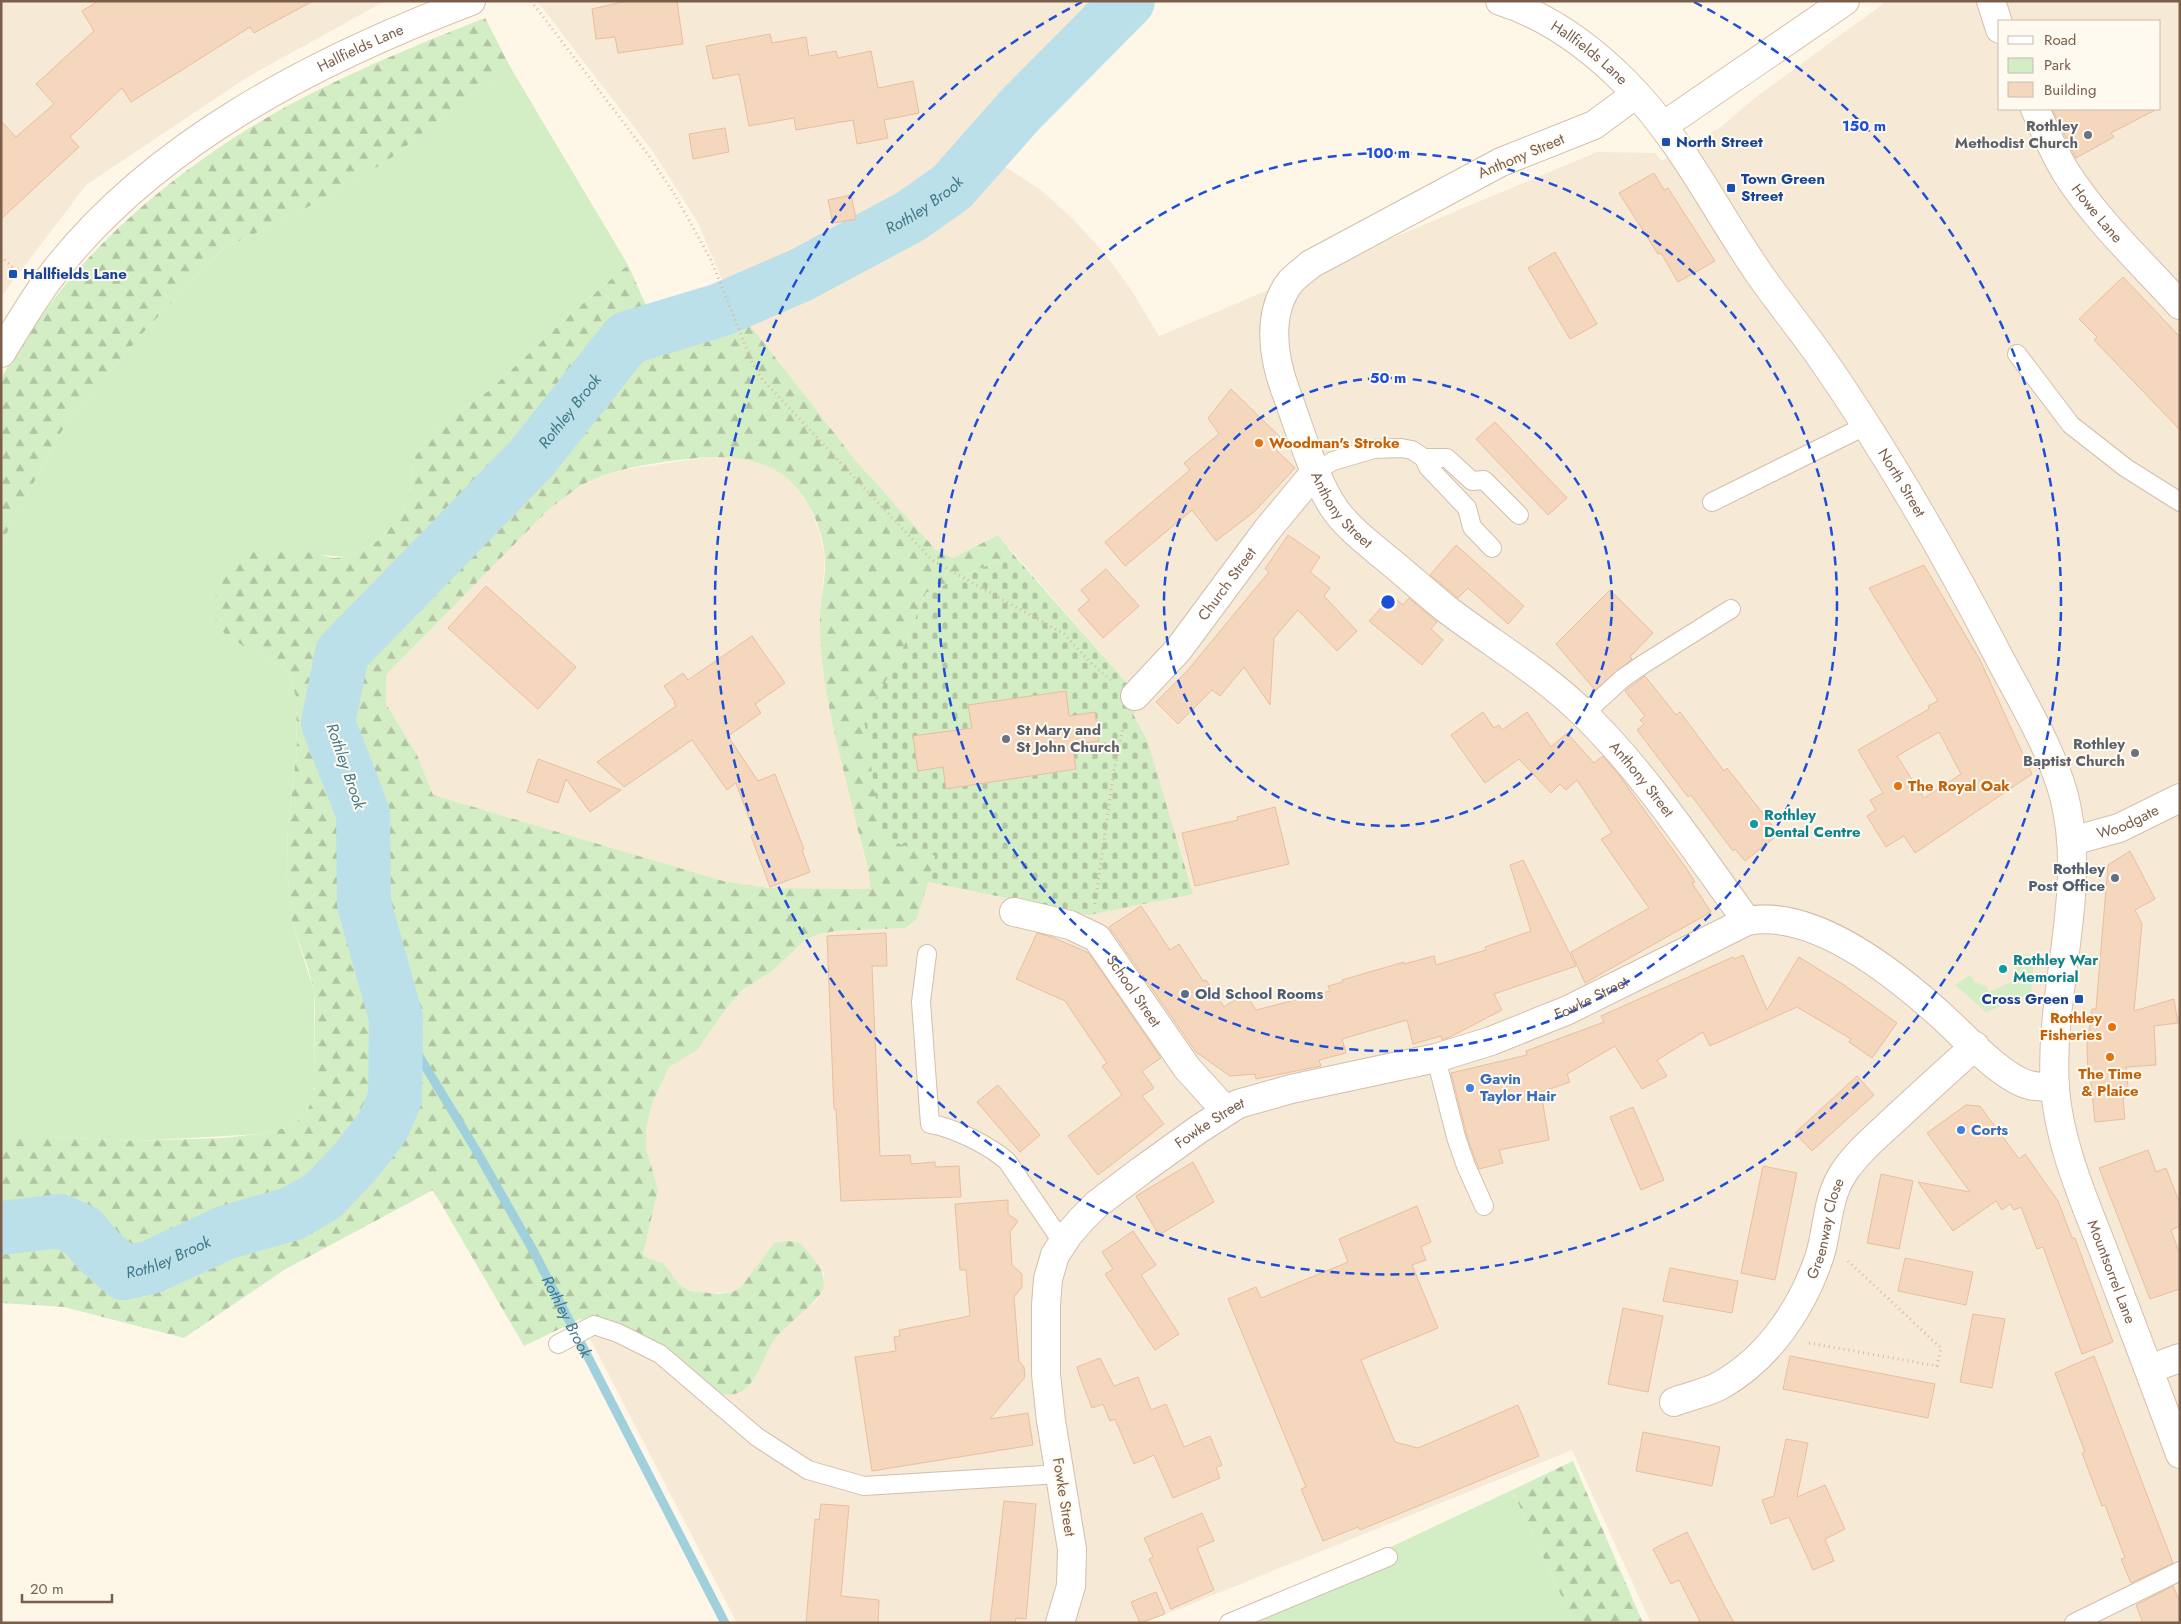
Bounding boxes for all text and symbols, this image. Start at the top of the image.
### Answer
street label: Hallfields Lane [1547,15,1633,90]
street label: Hallfields Lane [313,18,407,78]
legend [1998,20,2161,110]
text: Road [2044,29,2076,51]
text: Park [2044,54,2071,76]
text: Building [2044,79,2096,101]
text: 150 m [1842,115,1886,137]
place label: Rothley Methodist Church [1955,115,2078,154]
street label: Anthony Street [1474,128,1568,184]
marker: Rothley Methodist Church [2082,129,2094,141]
place label: North Street [1676,131,1763,153]
marker: North Street [1660,136,1672,148]
text: 100 m [1366,142,1410,164]
place label: Town Green Street [1741,168,1825,207]
water label: Rothley Brook [881,170,969,239]
street label: Howe Lane [2066,179,2128,248]
marker: Town Green Street [1725,182,1737,194]
place label: Hallfields Lane [23,263,127,285]
marker: Hallfields Lane [7,268,19,280]
text: 50 m [1370,367,1406,389]
water label: Rothley Brook [532,368,607,453]
place label: Woodman's Stroke [1269,432,1400,454]
marker: Woodman's Stroke [1253,437,1265,449]
street label: North Street [1872,444,1931,522]
street label: Anthony Street [1305,468,1378,554]
street label: Church Street [1192,543,1262,625]
centre of rings [1379,593,1397,611]
place label: St Mary and St John Church [1016,719,1120,758]
water label: Rothley Brook [321,720,372,813]
marker: St Mary and St John Church [1000,733,1012,745]
place label: Rothley Baptist Church [2023,733,2125,772]
street label: Anthony Street [1604,736,1680,822]
marker: Rothley Baptist Church [2129,747,2141,759]
place label: The Royal Oak [1908,775,2010,797]
marker: The Royal Oak [1892,780,1904,792]
street label: Woodgate [2094,799,2163,845]
place label: Rothley Dental Centre [1764,804,1861,843]
marker: Rothley Dental Centre [1748,818,1760,830]
place label: Rothley Post Office [2028,858,2105,897]
marker: Rothley Post Office [2109,872,2121,884]
place label: Rothley War Memorial [2013,949,2099,988]
street label: School Street [1101,950,1167,1032]
marker: Rothley War Memorial [1997,963,2009,975]
street label: Fowke Street [1551,971,1632,1025]
place label: Old School Rooms [1195,983,1323,1005]
marker: Old School Rooms [1179,988,1191,1000]
place label: Cross Green [1982,988,2069,1010]
marker: Cross Green [2073,993,2085,1005]
place label: Rothley Fisheries [2040,1007,2102,1046]
marker: Rothley Fisheries [2106,1021,2118,1033]
marker: The Time & Plaice [2104,1051,2116,1063]
place label: The Time & Plaice [2078,1063,2142,1102]
place label: Gavin Taylor Hair [1480,1068,1557,1107]
marker: Gavin Taylor Hair [1464,1082,1476,1094]
street label: Fowke Street [1170,1092,1247,1154]
place label: Corts [1971,1119,2008,1141]
marker: Corts [1955,1124,1967,1136]
street label: Greenway Close [1801,1174,1850,1283]
street label: Mountsorrel Lane [2082,1217,2141,1327]
water label: Rothley Brook [123,1229,215,1284]
water label: Rothley Brook [536,1271,598,1362]
street label: Fowke Street [1047,1456,1081,1538]
scale bar [22,1572,112,1604]
text: 20 m [30,1578,64,1600]

